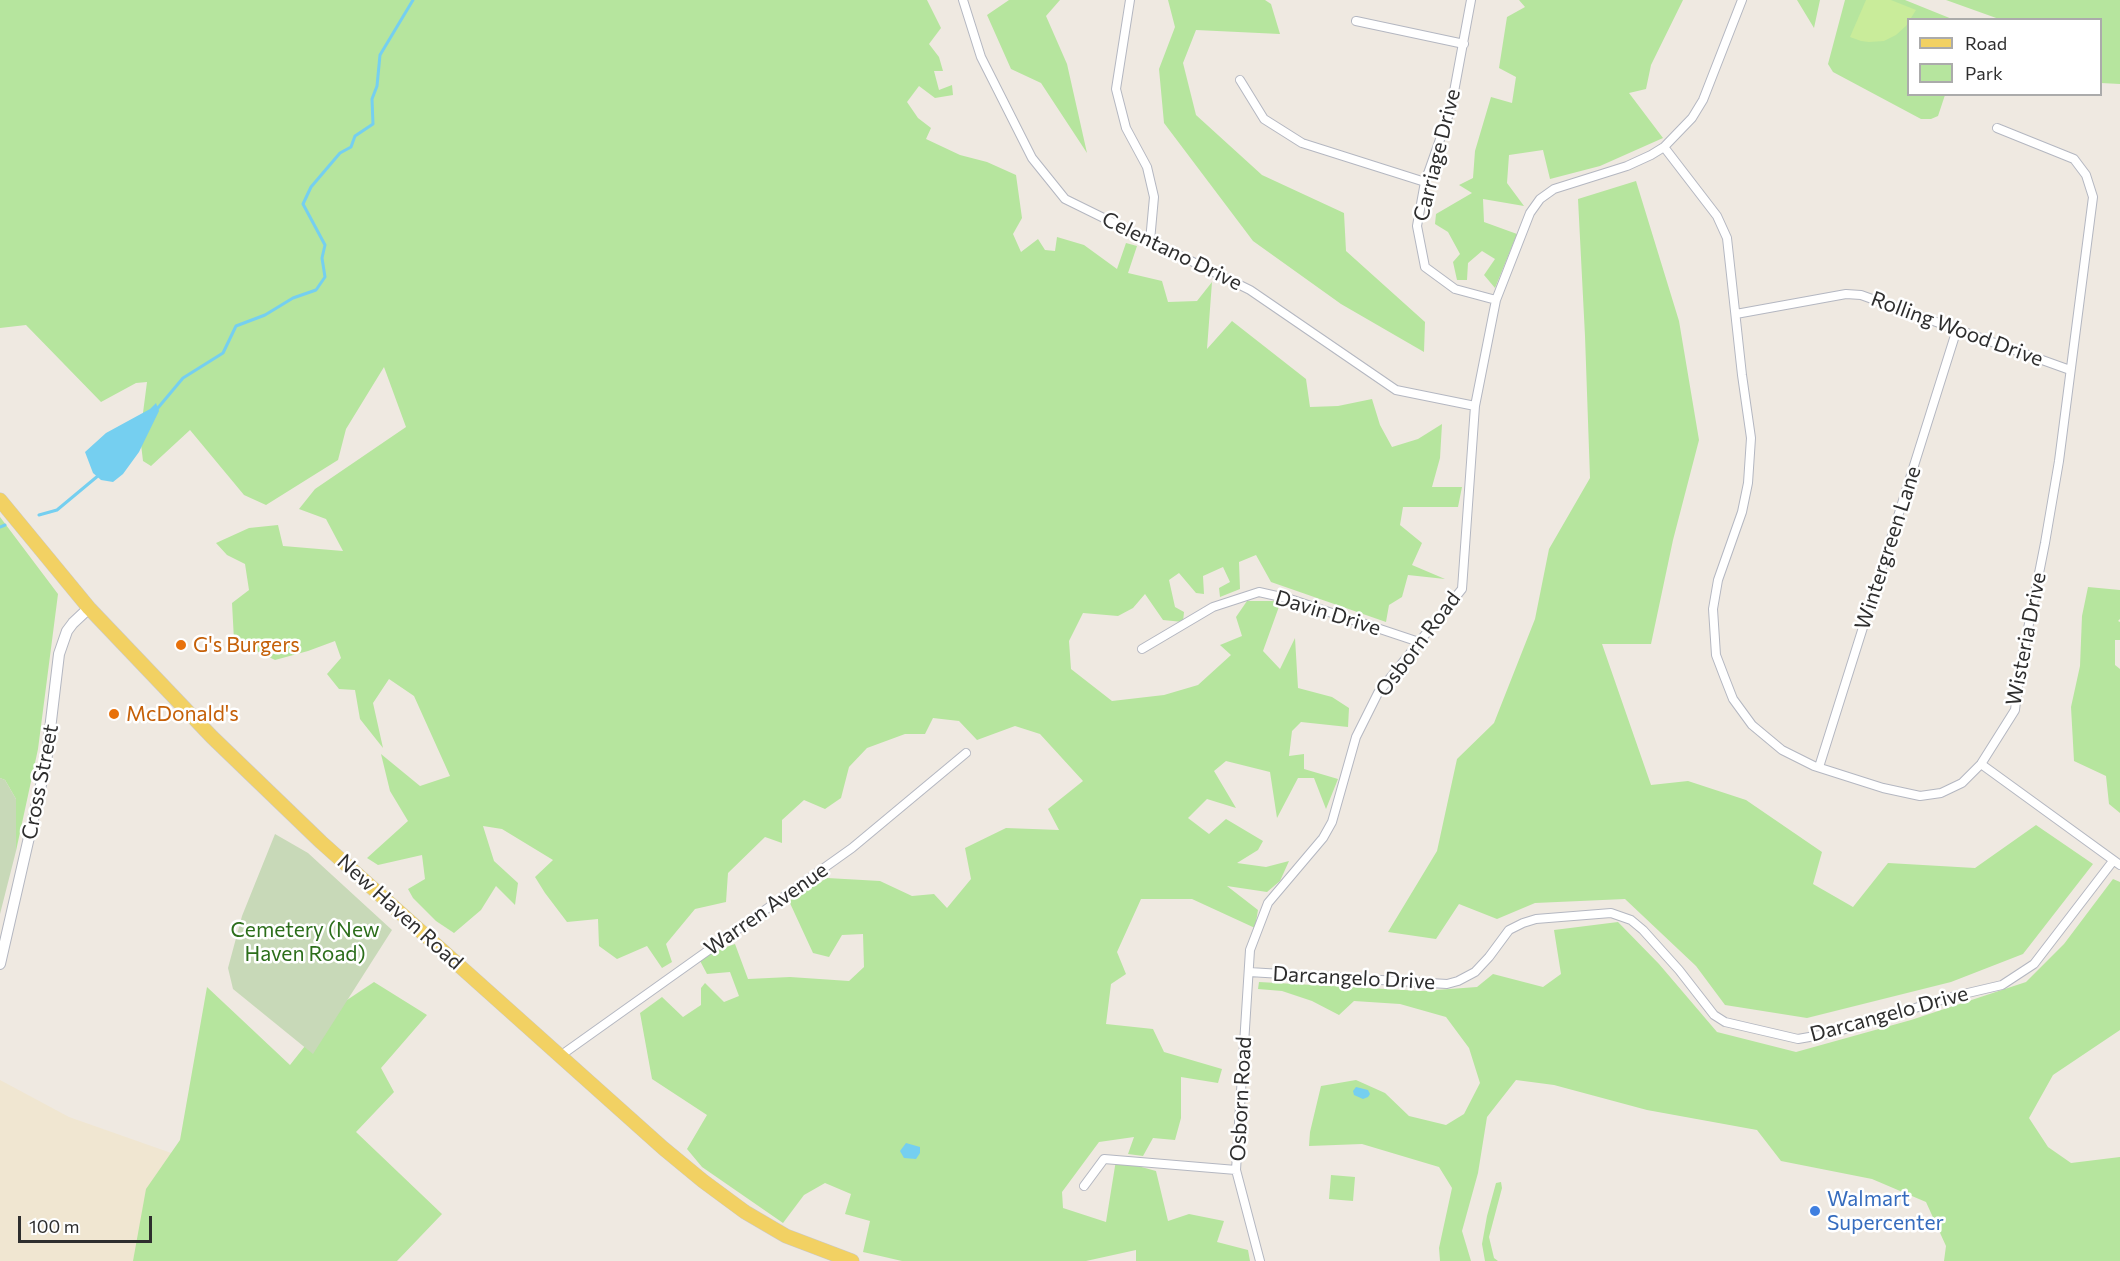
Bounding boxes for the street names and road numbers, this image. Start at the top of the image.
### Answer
street label: Carriage Drive [1408,86,1466,224]
street label: Celentano Drive [1098,206,1246,296]
street label: Rolling Wood Drive [1867,286,2047,372]
street label: Wintergreen Lane [1850,463,1926,633]
street label: Wisteria Drive [2001,570,2051,708]
street label: Davin Drive [1272,585,1384,641]
street label: Osborn Road [1370,586,1466,702]
street label: Cross Street [16,722,64,842]
street label: New Haven Road [332,849,468,975]
street label: Warren Avenue [699,857,833,961]
street label: Darcangelo Drive [1272,961,1436,995]
street label: Darcangelo Drive [1807,981,1971,1047]
street label: Osborn Road [1225,1036,1257,1162]

